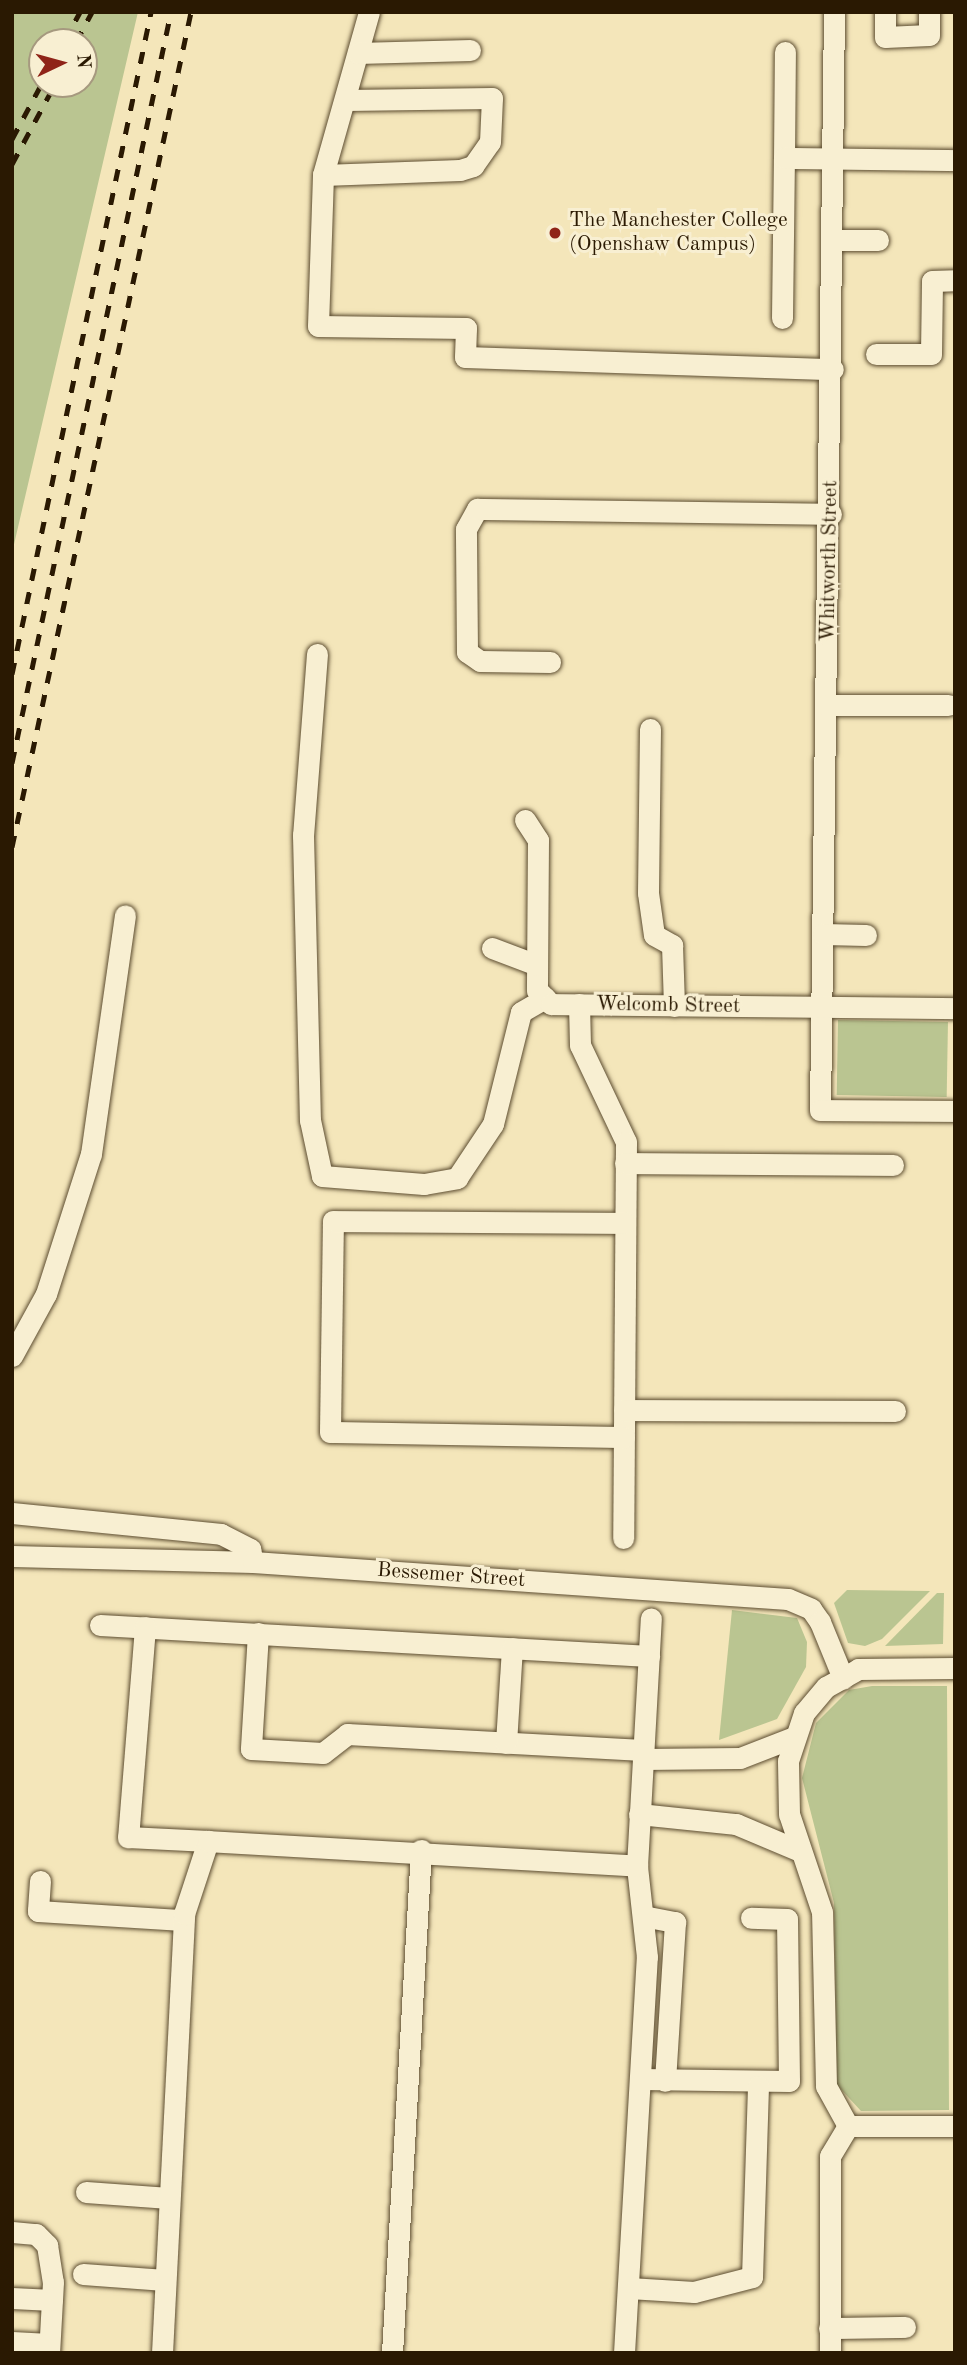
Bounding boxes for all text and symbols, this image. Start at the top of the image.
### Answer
north arrow [28,28,98,98]
text: N [72,53,93,69]
place label: The Manchester College (Openshaw Campus) [569,208,788,258]
marker: The Manchester College (Openshaw Campus) [547,225,563,241]
street label: Whitworth Street [816,480,844,642]
street label: Welcomb Street [596,992,740,1020]
street label: Bessemer Street [376,1558,526,1594]

